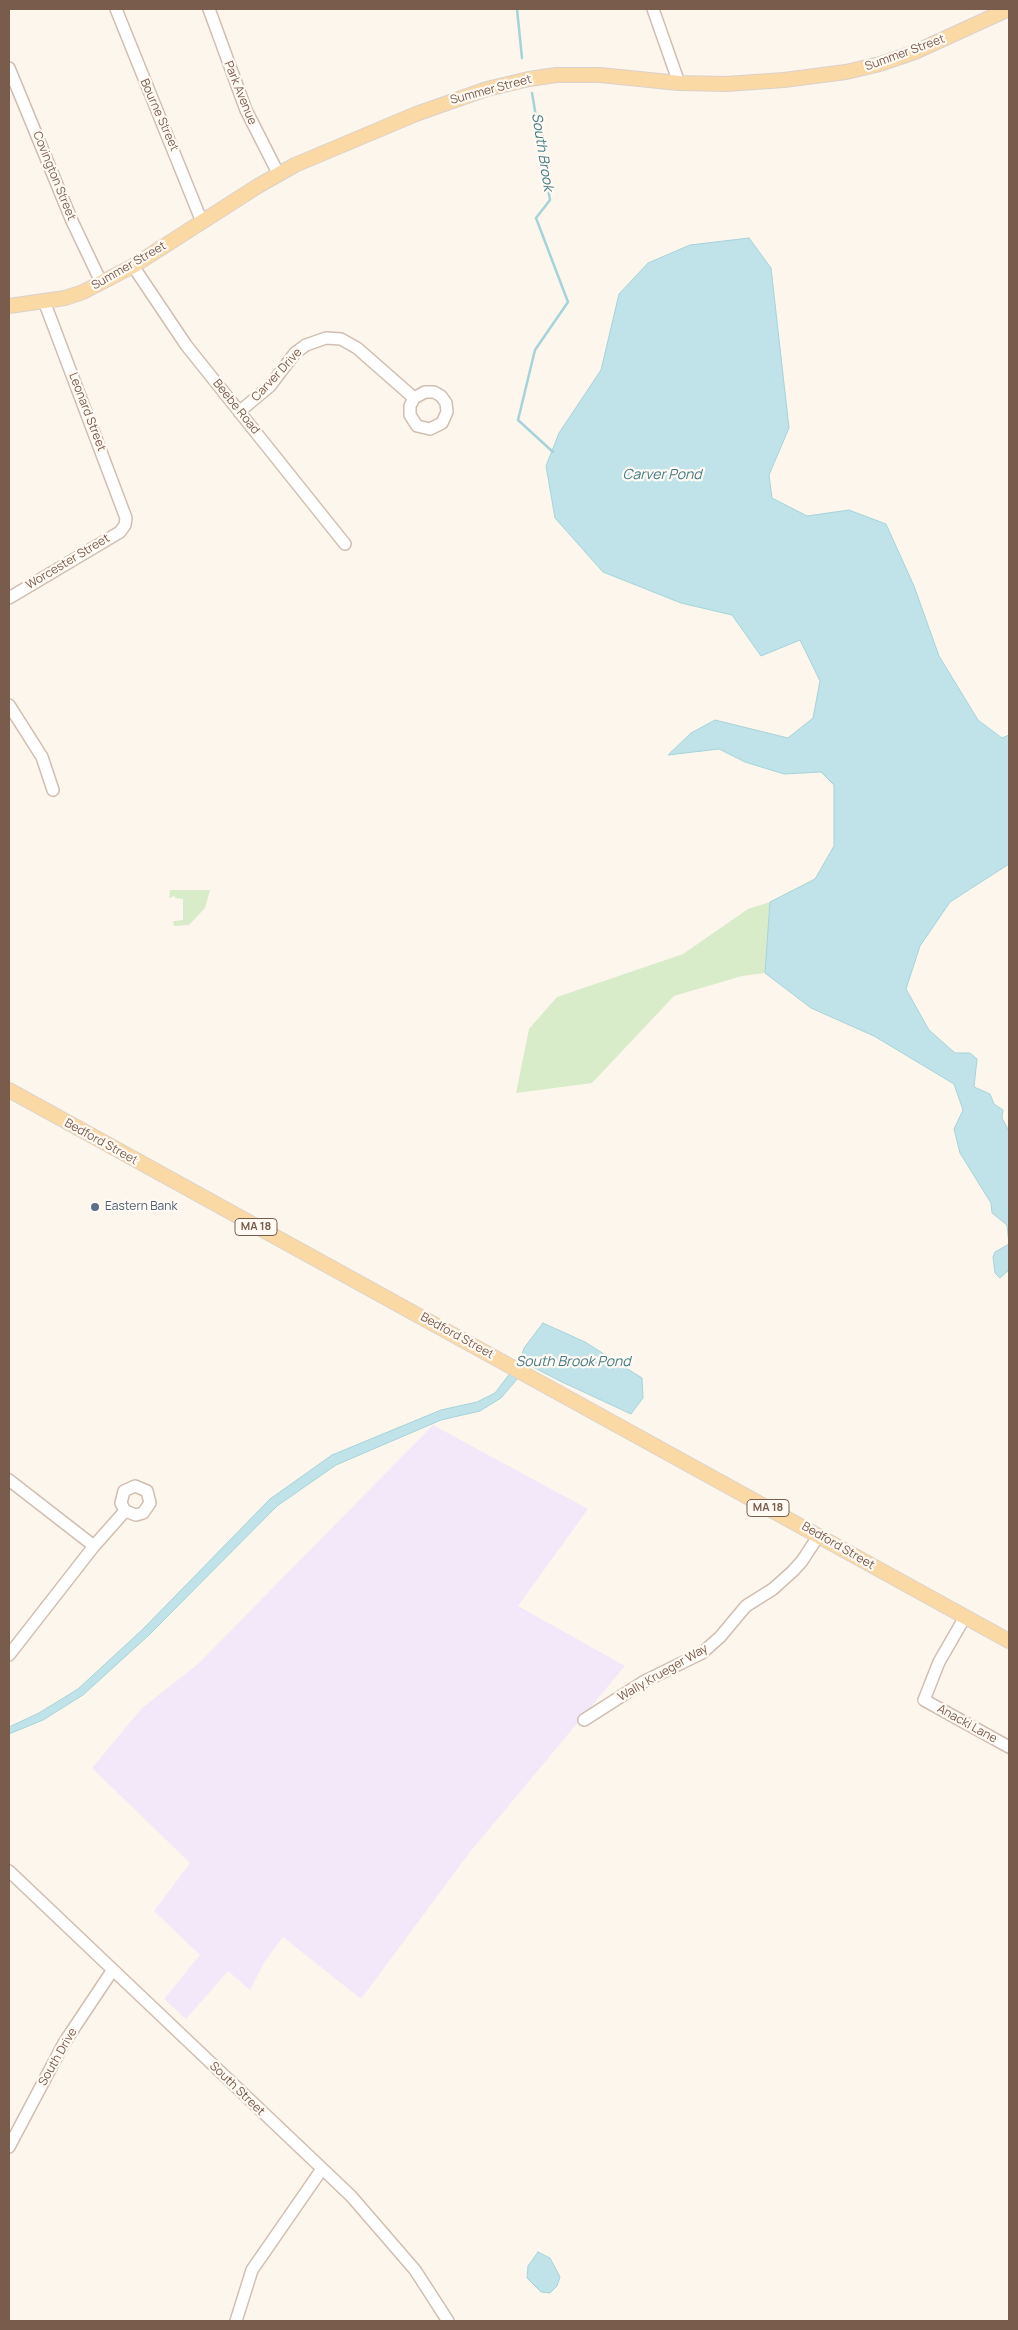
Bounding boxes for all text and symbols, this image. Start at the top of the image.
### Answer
street label: Summer Street [863,32,947,74]
street label: Park Avenue [221,59,259,127]
street label: Summer Street [449,72,533,108]
street label: Bourne Street [137,77,181,153]
water label: South Brook [528,112,556,192]
street label: Covington Street [30,129,78,223]
street label: Summer Street [89,239,169,293]
street label: Carver Drive [249,346,305,404]
street label: Leonard Street [65,371,109,453]
street label: Beebe Road [210,377,262,437]
water label: Carver Pond [623,467,701,483]
street label: Worcester Street [24,531,112,593]
street label: Bedford Street [62,1116,140,1168]
place label: Eastern Bank [105,1200,177,1214]
marker: Eastern Bank [89,1201,101,1213]
road number: MA 18 [235,1218,277,1236]
street label: Bedford Street [418,1310,496,1362]
water label: South Brook Pond [515,1354,631,1370]
road number: MA 18 [747,1500,789,1516]
street label: Bedford Street [799,1519,877,1573]
street label: Wally Krueger Way [615,1641,711,1705]
street label: Anacki Lane [935,1702,999,1746]
street label: South Drive [36,2026,80,2088]
street label: South Street [206,2059,268,2119]

